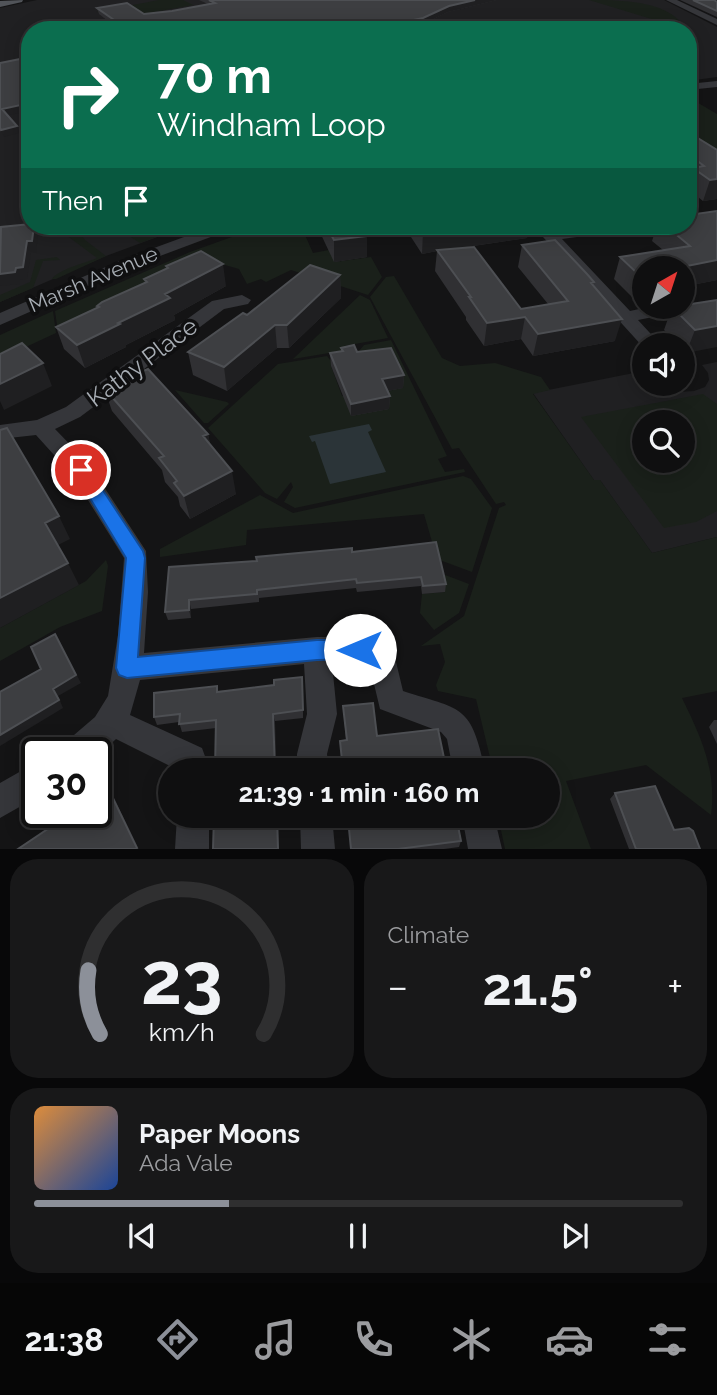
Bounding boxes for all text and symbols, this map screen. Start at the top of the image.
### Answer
text: 70 m [157,47,272,104]
icon: right [42,49,133,140]
text: Windham Loop [157,106,386,143]
icon: arrive [117,182,155,220]
text: Then [42,186,103,216]
street label: Marsh Avenue [25,241,161,317]
north arrow [632,256,695,318]
map controls [632,256,695,473]
street label: Kathy Place [81,311,203,413]
button: sound [632,333,695,396]
button: search [632,410,695,473]
pin [51,440,111,500]
icon: arrive [62,451,100,489]
position arrow [323,613,397,687]
speed limit sign: 30 [21,737,112,828]
text: 21:39 · 1 min · 160 m [238,778,480,808]
text: Climate [388,921,469,948]
text: 23 [141,937,223,1022]
text: 21.5° [482,956,593,1017]
text: − [388,964,408,1009]
text: + [667,964,683,1009]
text: km/h [149,1017,215,1047]
text: Paper Moons [139,1119,300,1149]
text: Ada Vale [139,1149,233,1176]
icon: previous [123,1217,161,1255]
icon: pause [339,1217,377,1255]
icon: next [556,1217,594,1255]
icon: directions [153,1315,202,1364]
icon: music [251,1315,300,1364]
icon: phone [349,1315,398,1364]
icon: climate [447,1315,496,1364]
icon: car [545,1315,594,1364]
icon: filters [643,1315,692,1364]
text: 21:38 [25,1321,104,1358]

